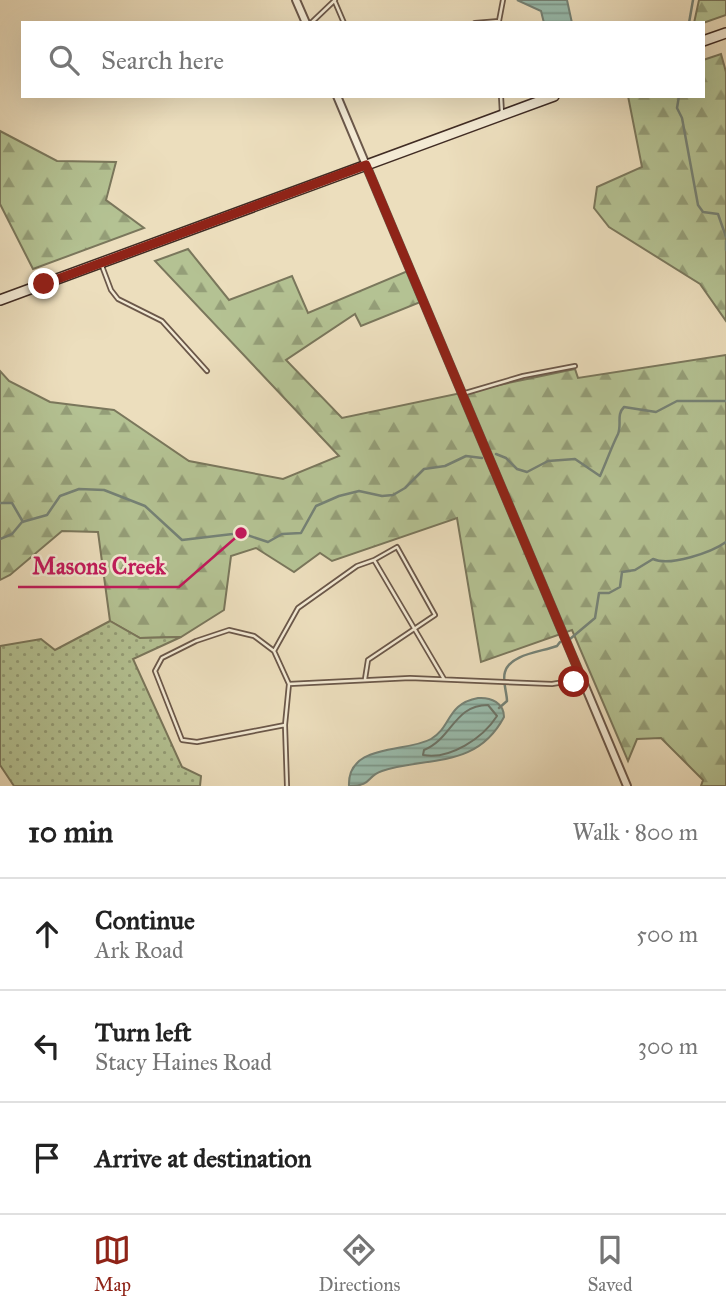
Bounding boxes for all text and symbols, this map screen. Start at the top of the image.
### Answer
search box [21,21,705,98]
icon: search [45,41,83,79]
text: Search here [101,44,224,76]
route end [28,268,59,299]
callout: Masons Creek [18,543,179,587]
text: Masons Creek [32,552,167,580]
route start [558,666,589,697]
text: 10 min [28,814,113,850]
text: Walk · 800 m [572,818,698,846]
text: Continue [95,904,195,936]
icon: ahead [28,915,66,953]
text: 500 m [636,920,698,948]
text: Ark Road [95,936,184,964]
text: Turn left [95,1016,191,1048]
icon: left [28,1027,66,1065]
text: 300 m [638,1032,698,1060]
text: Stacy Haines Road [95,1048,272,1076]
icon: arrive [28,1139,66,1177]
text: Arrive at destination [95,1142,312,1174]
tab: Map [93,1231,131,1296]
tab: Directions [318,1231,400,1296]
tab: Saved [587,1231,633,1296]

